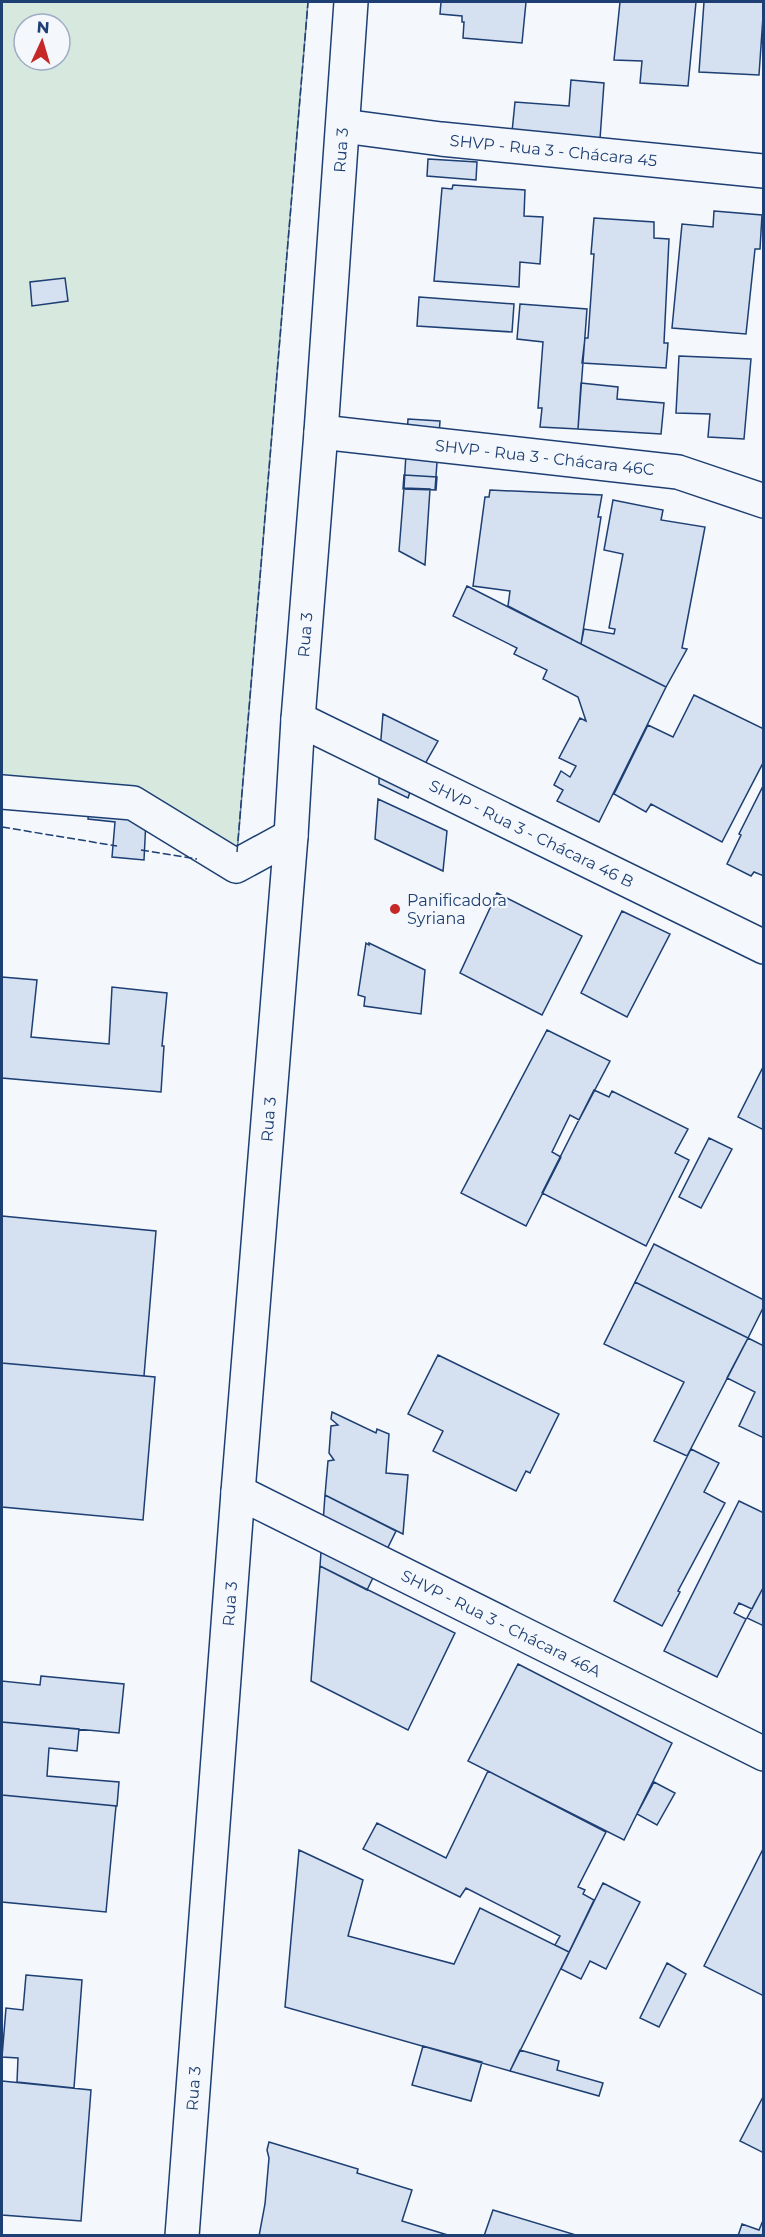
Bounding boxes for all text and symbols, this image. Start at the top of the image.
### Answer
north arrow [12,12,72,72]
text: N [36,18,50,37]
street label: Rua 3 [330,127,352,173]
street label: SHVP - Rua 3 - Chácara 45 [449,131,658,170]
street label: SHVP - Rua 3 - Chácara 46C [434,436,655,479]
street label: Rua 3 [294,612,317,658]
street label: SHVP - Rua 3 - Chácara 46 B [426,776,637,892]
place label: Panificadora Syriana [407,891,507,928]
marker: Panificadora Syriana [388,902,402,916]
street label: Rua 3 [257,1096,280,1143]
street label: SHVP - Rua 3 - Chácara 46A [398,1566,604,1681]
street label: Rua 3 [219,1581,241,1627]
street label: Rua 3 [182,2065,205,2112]

